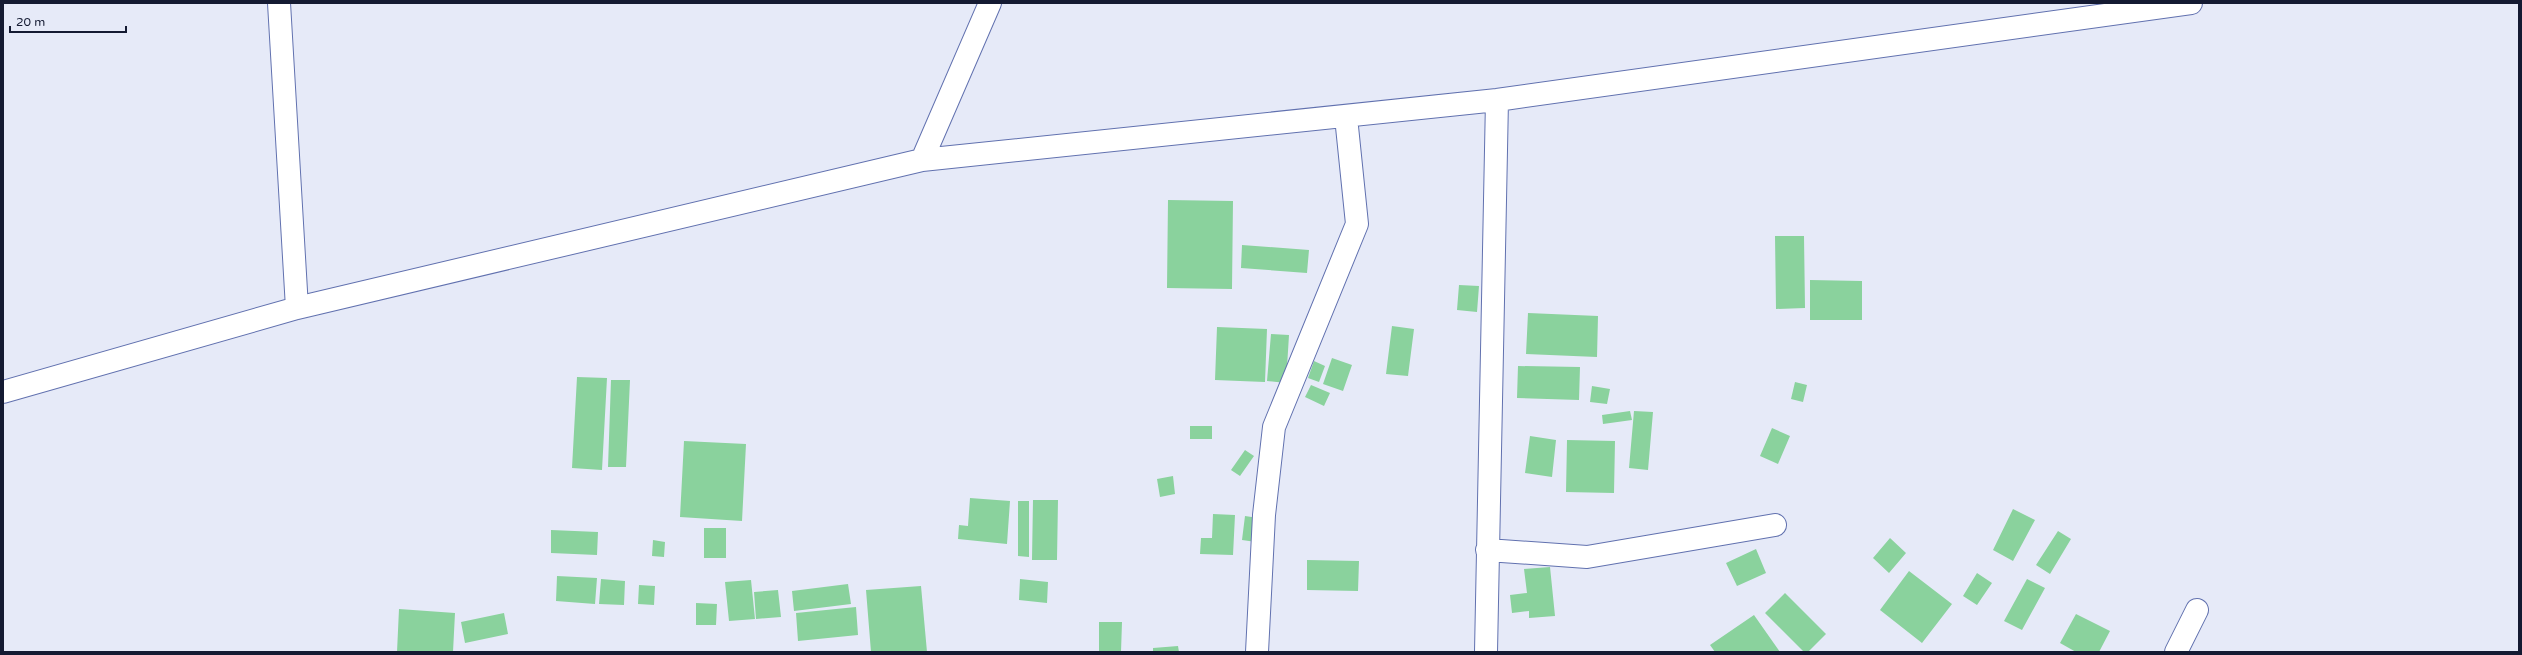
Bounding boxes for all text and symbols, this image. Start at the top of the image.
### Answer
scale bar [10,8,126,34]
text: 20 m [16,15,45,29]

